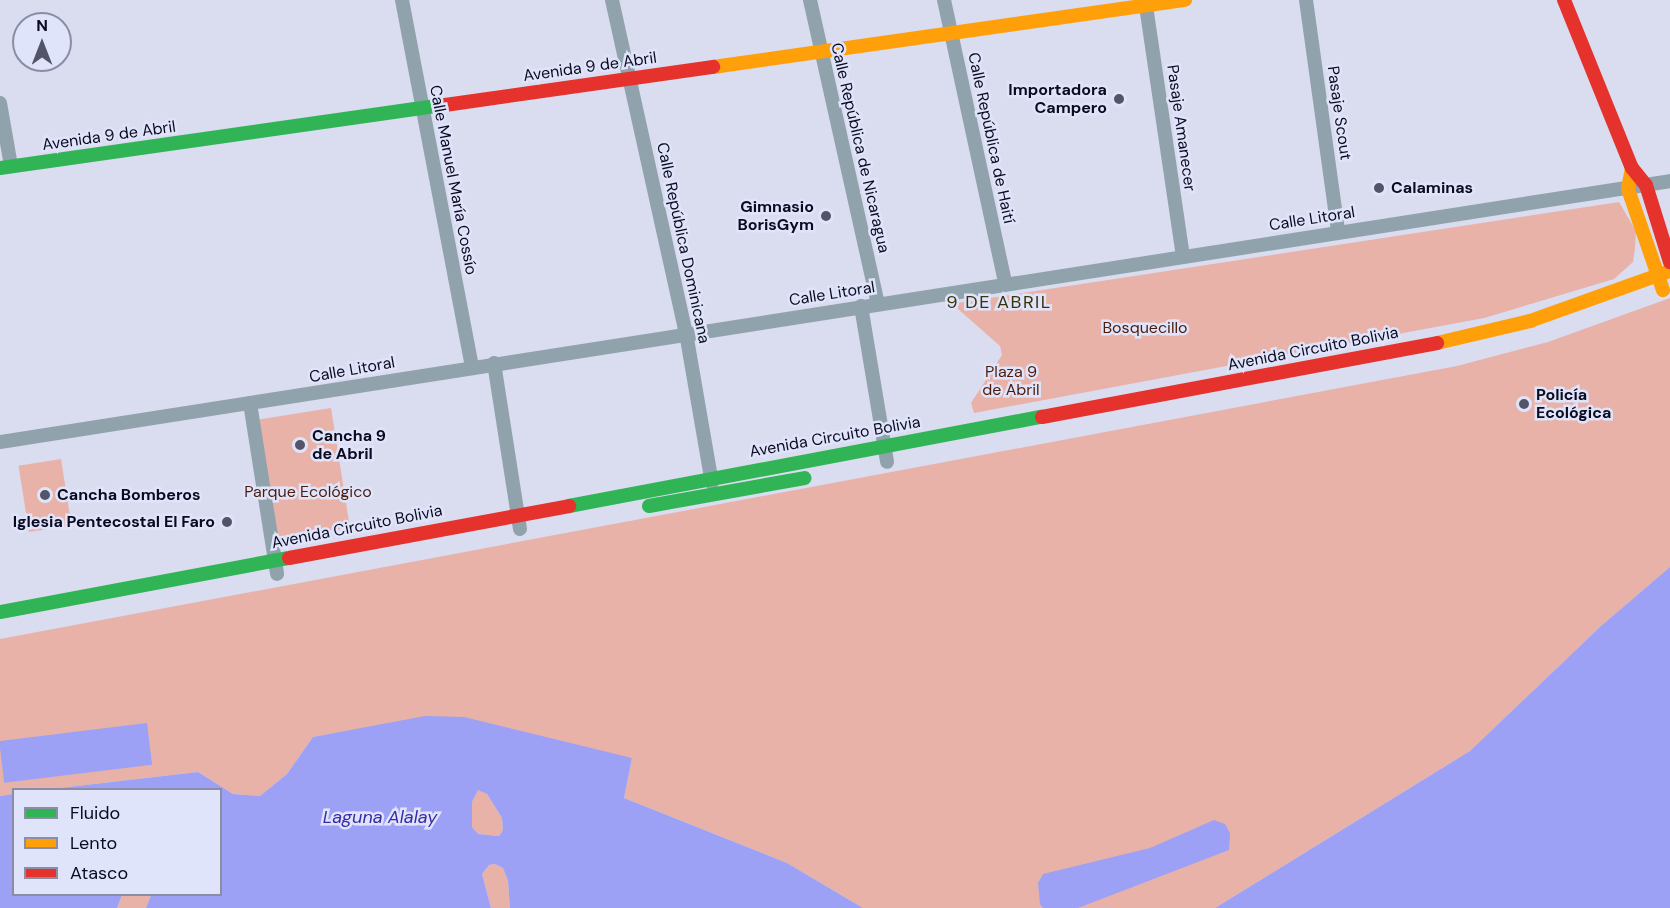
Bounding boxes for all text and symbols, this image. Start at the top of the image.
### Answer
north arrow [12,12,72,72]
text: N [36,15,48,36]
street label: Calle República de Nicaragua [826,41,894,255]
street label: Avenida 9 de Abril [522,48,658,86]
street label: Calle República de Haití [964,51,1018,225]
street label: Pasaje Amanecer [1163,63,1199,193]
street label: Pasaje Scout [1323,65,1355,161]
place label: Importadora Campero [1008,80,1107,118]
street label: Calle Manuel María Cossío [425,84,481,276]
marker: Importadora Campero [1112,92,1126,106]
street label: Avenida 9 de Abril [41,117,177,155]
street label: Calle República Dominicana [652,141,714,345]
place label: Calaminas [1391,178,1473,198]
marker: Calaminas [1372,181,1386,195]
place label: Gimnasio BorisGym [737,197,814,235]
street label: Calle Litoral [1268,203,1356,235]
marker: Gimnasio BorisGym [819,209,833,223]
street label: Calle Litoral [788,278,876,310]
district label: 9 DE ABRIL [946,291,1052,313]
park label: Bosquecillo [1102,318,1188,338]
street label: Avenida Circuito Bolivia [1226,323,1400,375]
street label: Calle Litoral [308,353,396,387]
park label: Plaza 9 de Abril [982,362,1040,400]
place label: Policía Ecológica [1536,385,1611,423]
marker: Policía Ecológica [1517,397,1531,411]
street label: Avenida Circuito Bolivia [748,412,922,462]
place label: Cancha 9 de Abril [312,426,386,464]
marker: Cancha 9 de Abril [293,438,307,452]
park label: Parque Ecológico [244,482,372,502]
place label: Cancha Bomberos [57,485,201,505]
marker: Cancha Bomberos [38,488,52,502]
street label: Avenida Circuito Bolivia [270,501,444,553]
place label: Iglesia Pentecostal El Faro [13,512,215,532]
marker: Iglesia Pentecostal El Faro [220,515,234,529]
legend [12,788,222,896]
text: Fluido [70,801,120,825]
water label: Laguna Alalay [323,806,437,828]
text: Lento [70,831,117,855]
text: Atasco [70,861,128,885]

